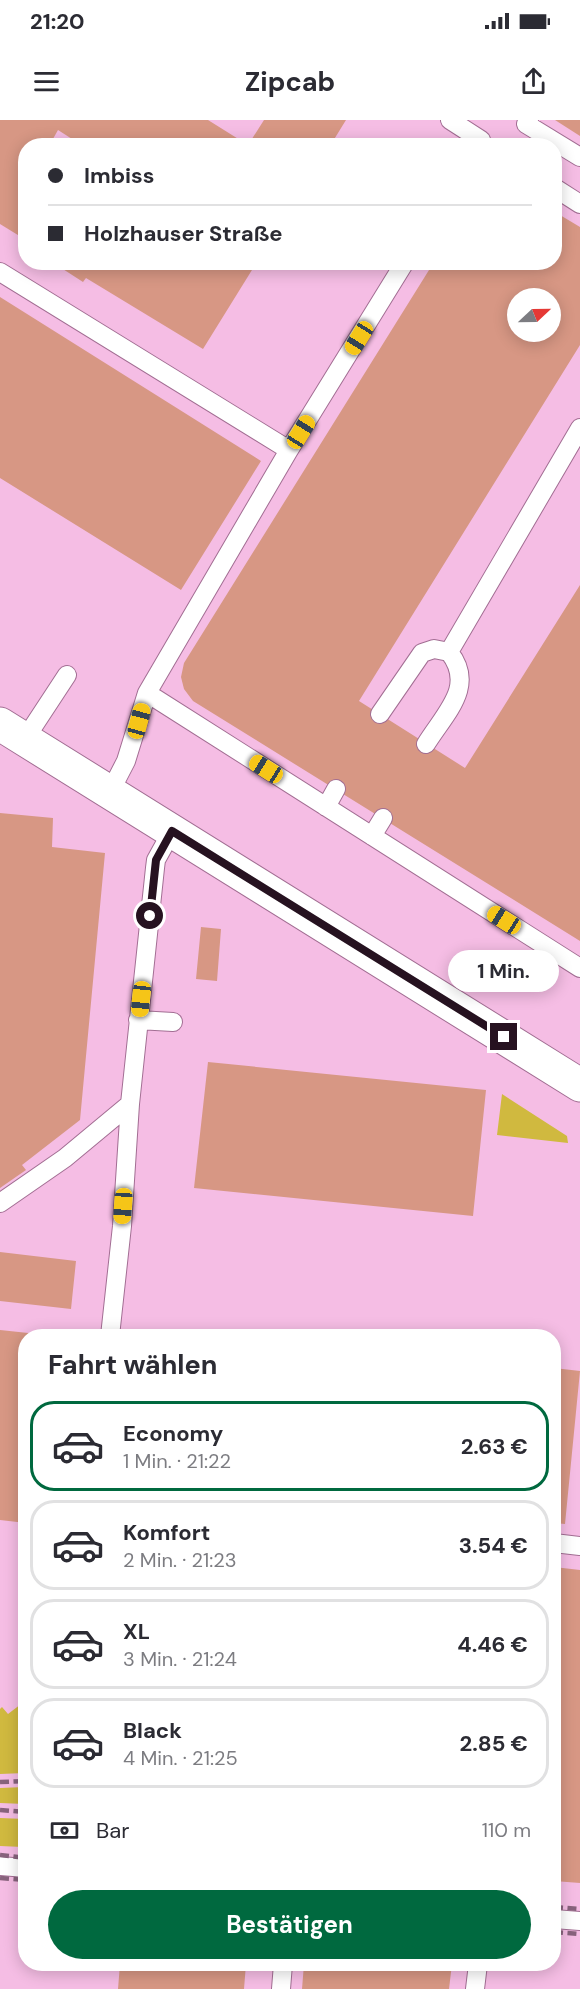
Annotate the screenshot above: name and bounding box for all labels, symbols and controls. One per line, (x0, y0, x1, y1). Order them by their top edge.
text: 21:20 (30, 7, 84, 36)
text: Zipcab (245, 64, 335, 99)
icon: menu (30, 65, 63, 98)
icon: share (517, 65, 550, 98)
text: Imbiss (84, 161, 155, 190)
text: Holzhauser Straße (84, 219, 282, 248)
north arrow (507, 288, 561, 342)
map controls (507, 288, 561, 342)
car (342, 318, 376, 358)
car (284, 412, 318, 452)
car (126, 701, 152, 741)
car (246, 752, 286, 786)
route start (136, 902, 163, 929)
car (484, 903, 524, 937)
callout: 1 Min. (448, 950, 560, 992)
text: 1 Min. (477, 958, 530, 984)
car (130, 980, 152, 1018)
route end (490, 1023, 517, 1050)
car (113, 1187, 133, 1225)
text: Fahrt wählen (48, 1347, 218, 1382)
icon: car (51, 1419, 105, 1473)
text: Economy (123, 1419, 223, 1448)
text: 2.63 € (461, 1432, 528, 1461)
text: 1 Min. · 21:22 (123, 1448, 231, 1474)
icon: car (51, 1518, 105, 1572)
text: Komfort (123, 1518, 210, 1547)
text: 3.54 € (459, 1531, 528, 1560)
text: 2 Min. · 21:23 (123, 1547, 237, 1573)
icon: car (51, 1617, 105, 1671)
text: XL (123, 1617, 150, 1646)
text: 4.46 € (457, 1630, 528, 1659)
text: 3 Min. · 21:24 (123, 1646, 237, 1672)
icon: car (51, 1716, 105, 1770)
text: Black (123, 1716, 182, 1745)
text: 2.85 € (460, 1729, 528, 1758)
text: 4 Min. · 21:25 (123, 1745, 238, 1771)
icon: cash (48, 1814, 81, 1847)
text: Bar (96, 1816, 129, 1845)
text: 110 m (482, 1817, 531, 1843)
button: Bestätigen (48, 1890, 531, 1959)

